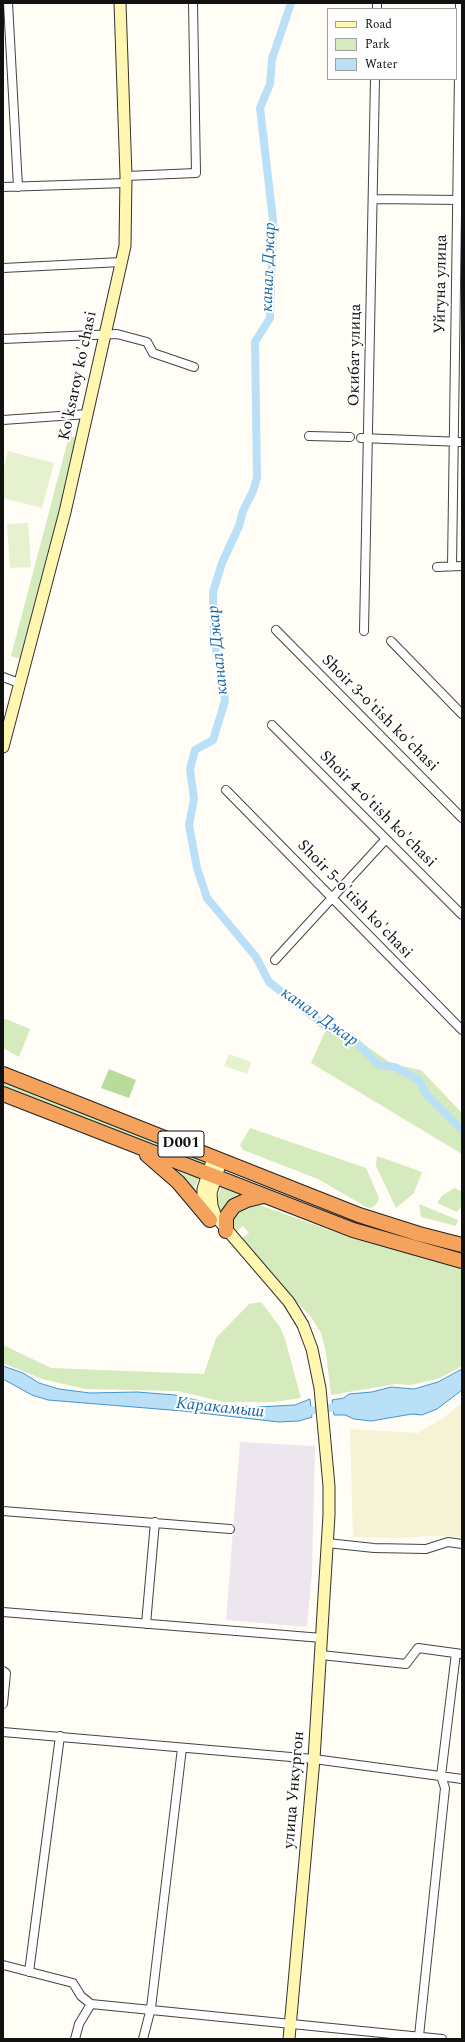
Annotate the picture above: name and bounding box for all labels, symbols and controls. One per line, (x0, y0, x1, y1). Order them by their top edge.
legend (327, 8, 457, 80)
text: Road (365, 15, 392, 34)
text: Park (365, 35, 390, 54)
text: Water (365, 55, 397, 74)
water label: канал Джар (258, 222, 282, 312)
street label: Уйгуна улица (432, 234, 452, 334)
street label: Окибат улица (346, 303, 366, 407)
street label: Ko'ksaroy ko'chasi (56, 310, 102, 442)
water label: канал Джар (204, 604, 234, 696)
street label: Shoir 3-o'tish ko'chasi (317, 652, 441, 776)
street label: Shoir 4-o'tish ko'chasi (315, 748, 439, 872)
street label: Shoir 5-o'tish ko'chasi (292, 837, 416, 963)
water label: канал Джар (276, 984, 362, 1052)
road number: D001 (158, 1131, 204, 1157)
water label: Каракамыш (175, 1394, 265, 1424)
street label: улица Ункургон (280, 1730, 310, 1850)

